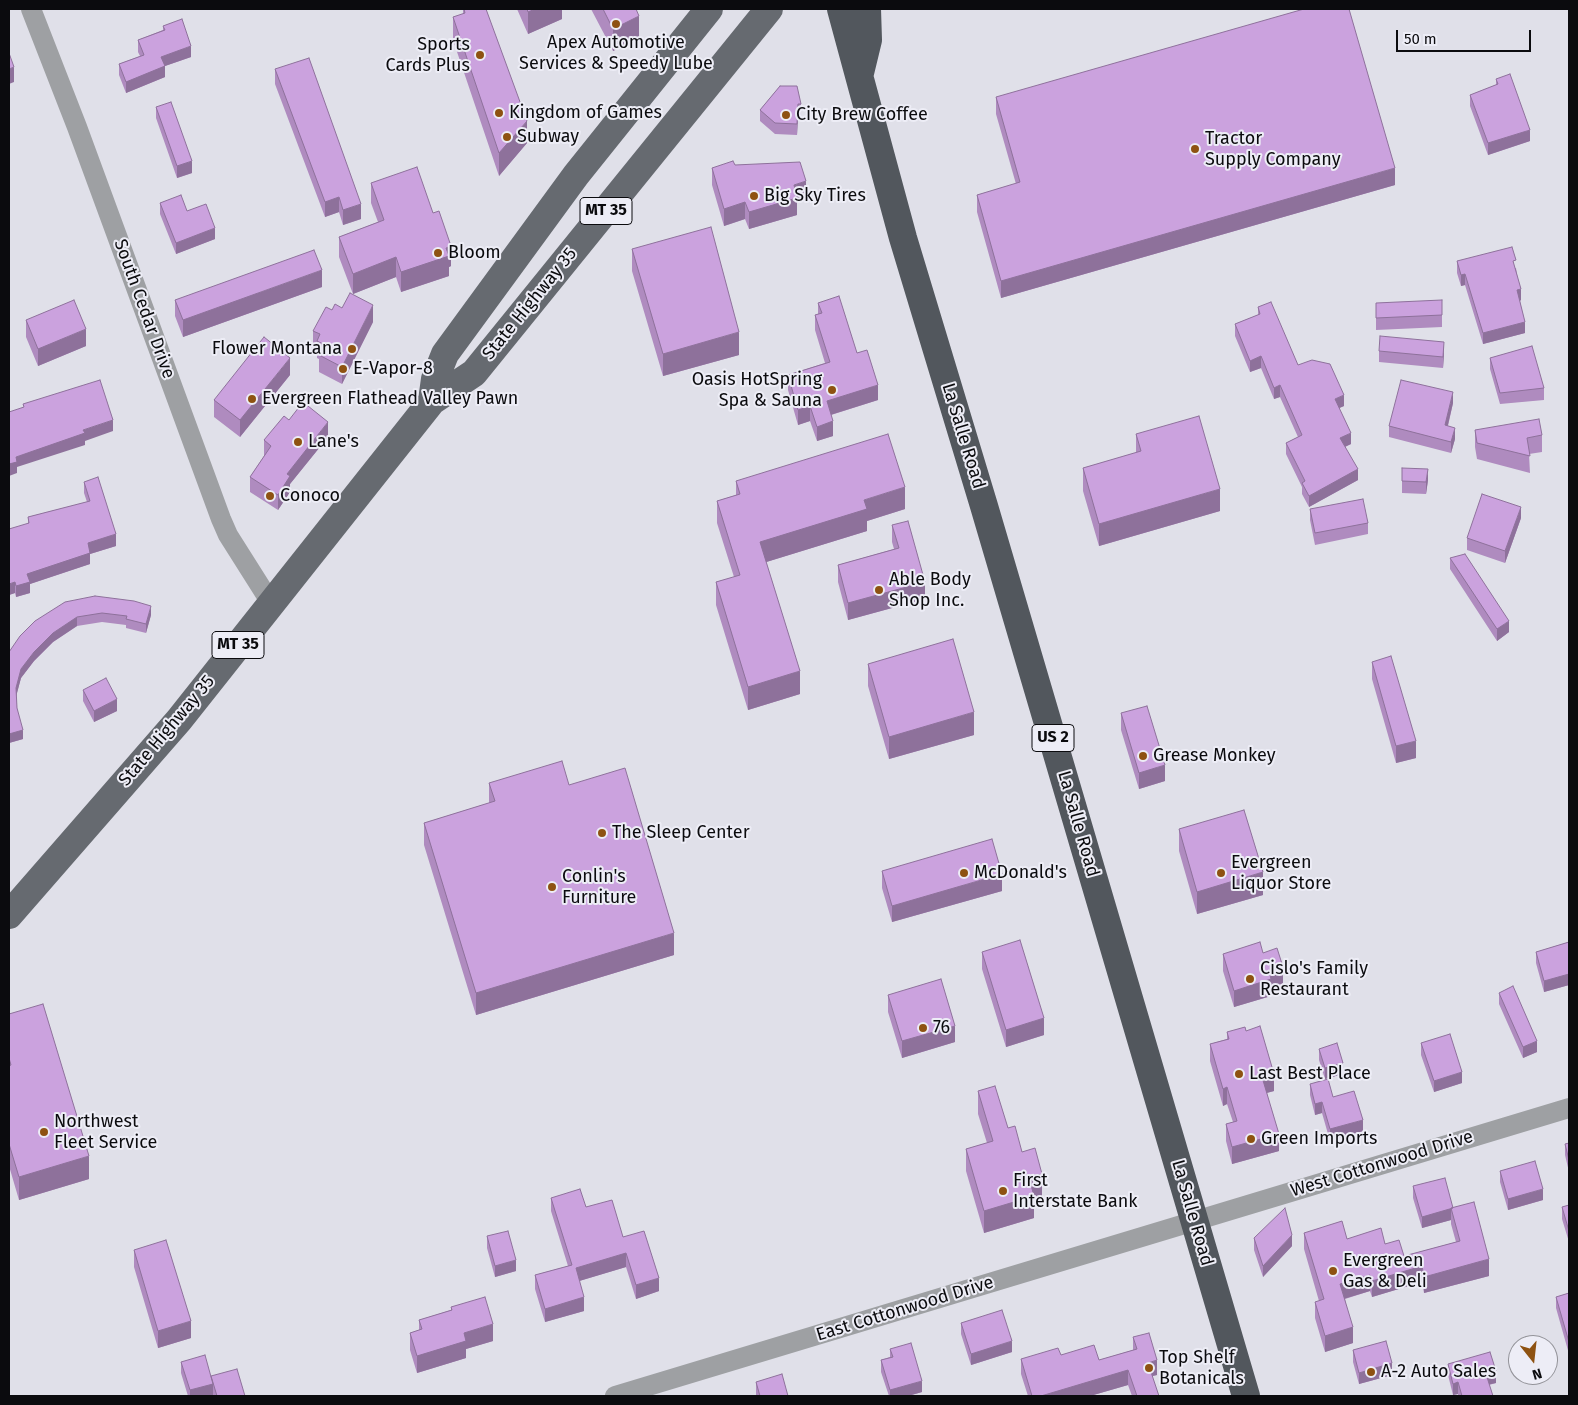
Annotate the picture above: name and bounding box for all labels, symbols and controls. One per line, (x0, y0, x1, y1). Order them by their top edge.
marker: Apex Automotive Services & Speedy Lube (610, 18, 622, 30)
scale bar (1398, 20, 1533, 52)
text: 50 m (1404, 30, 1437, 48)
place label: Apex Automotive Services & Speedy Lube (519, 32, 713, 74)
place label: Sports Cards Plus (386, 34, 470, 76)
marker: Sports Cards Plus (474, 49, 486, 61)
place label: Kingdom of Games (509, 102, 662, 124)
place label: City Brew Coffee (796, 104, 928, 126)
marker: Kingdom of Games (493, 107, 505, 119)
marker: City Brew Coffee (780, 109, 792, 121)
place label: Subway (517, 126, 579, 148)
place label: Tractor Supply Company (1205, 128, 1341, 170)
marker: Subway (501, 131, 513, 143)
marker: Tractor Supply Company (1189, 143, 1201, 155)
place label: Big Sky Tires (764, 185, 866, 207)
marker: Big Sky Tires (748, 190, 760, 202)
road number: MT 35 (580, 198, 632, 225)
street label: South Cedar Drive (109, 236, 179, 382)
place label: Bloom (448, 242, 501, 264)
street label: State Highway 35 (478, 244, 582, 364)
marker: Bloom (432, 247, 444, 259)
place label: Flower Montana (212, 338, 342, 360)
marker: Flower Montana (346, 343, 358, 355)
place label: E-Vapor-8 (353, 358, 433, 380)
marker: E-Vapor-8 (337, 363, 349, 375)
place label: Oasis HotSpring Spa & Sauna (692, 369, 822, 412)
street label: La Salle Road (937, 381, 989, 491)
marker: Oasis HotSpring Spa & Sauna (826, 384, 838, 396)
place label: Evergreen Flathead Valley Pawn (262, 388, 518, 410)
marker: Evergreen Flathead Valley Pawn (246, 393, 258, 405)
place label: Lane's (308, 431, 359, 453)
marker: Lane's (292, 436, 304, 448)
place label: Conoco (280, 485, 340, 507)
marker: Conoco (264, 490, 276, 502)
place label: Able Body Shop Inc. (889, 569, 971, 612)
marker: Able Body Shop Inc. (873, 584, 885, 596)
road number: MT 35 (212, 632, 264, 658)
street label: State Highway 35 (114, 671, 220, 791)
road number: US 2 (1032, 724, 1074, 751)
place label: Grease Monkey (1153, 745, 1276, 767)
marker: Grease Monkey (1137, 750, 1149, 762)
street label: La Salle Road (1053, 768, 1103, 880)
place label: The Sleep Center (612, 822, 750, 844)
marker: The Sleep Center (596, 827, 608, 839)
place label: Evergreen Liquor Store (1231, 852, 1331, 894)
place label: McDonald's (974, 862, 1067, 884)
place label: Conlin's Furniture (562, 866, 636, 909)
marker: McDonald's (958, 867, 970, 879)
marker: Evergreen Liquor Store (1215, 867, 1227, 879)
marker: Conlin's Furniture (546, 881, 558, 893)
place label: Cislo's Family Restaurant (1260, 958, 1368, 1001)
marker: Cislo's Family Restaurant (1244, 973, 1256, 985)
place label: 76 (933, 1017, 950, 1039)
marker: 76 (917, 1022, 929, 1034)
place label: Last Best Place (1249, 1063, 1371, 1085)
marker: Last Best Place (1233, 1068, 1245, 1080)
place label: Northwest Fleet Service (54, 1111, 157, 1154)
marker: Northwest Fleet Service (38, 1126, 50, 1138)
street label: West Cottonwood Drive (1288, 1126, 1476, 1202)
place label: Green Imports (1261, 1128, 1377, 1150)
marker: Green Imports (1245, 1133, 1257, 1145)
street label: La Salle Road (1167, 1157, 1217, 1269)
place label: First Interstate Bank (1013, 1170, 1137, 1212)
marker: First Interstate Bank (997, 1185, 1009, 1197)
place label: Evergreen Gas & Deli (1343, 1250, 1427, 1292)
marker: Evergreen Gas & Deli (1327, 1265, 1339, 1277)
street label: East Cottonwood Drive (814, 1272, 996, 1346)
north arrow (1508, 1335, 1558, 1385)
place label: Top Shelf Botanicals (1159, 1347, 1244, 1390)
place label: A-2 Auto Sales (1381, 1361, 1496, 1383)
marker: Top Shelf Botanicals (1143, 1362, 1155, 1374)
text: N (1530, 1364, 1544, 1383)
marker: A-2 Auto Sales (1365, 1366, 1377, 1378)

